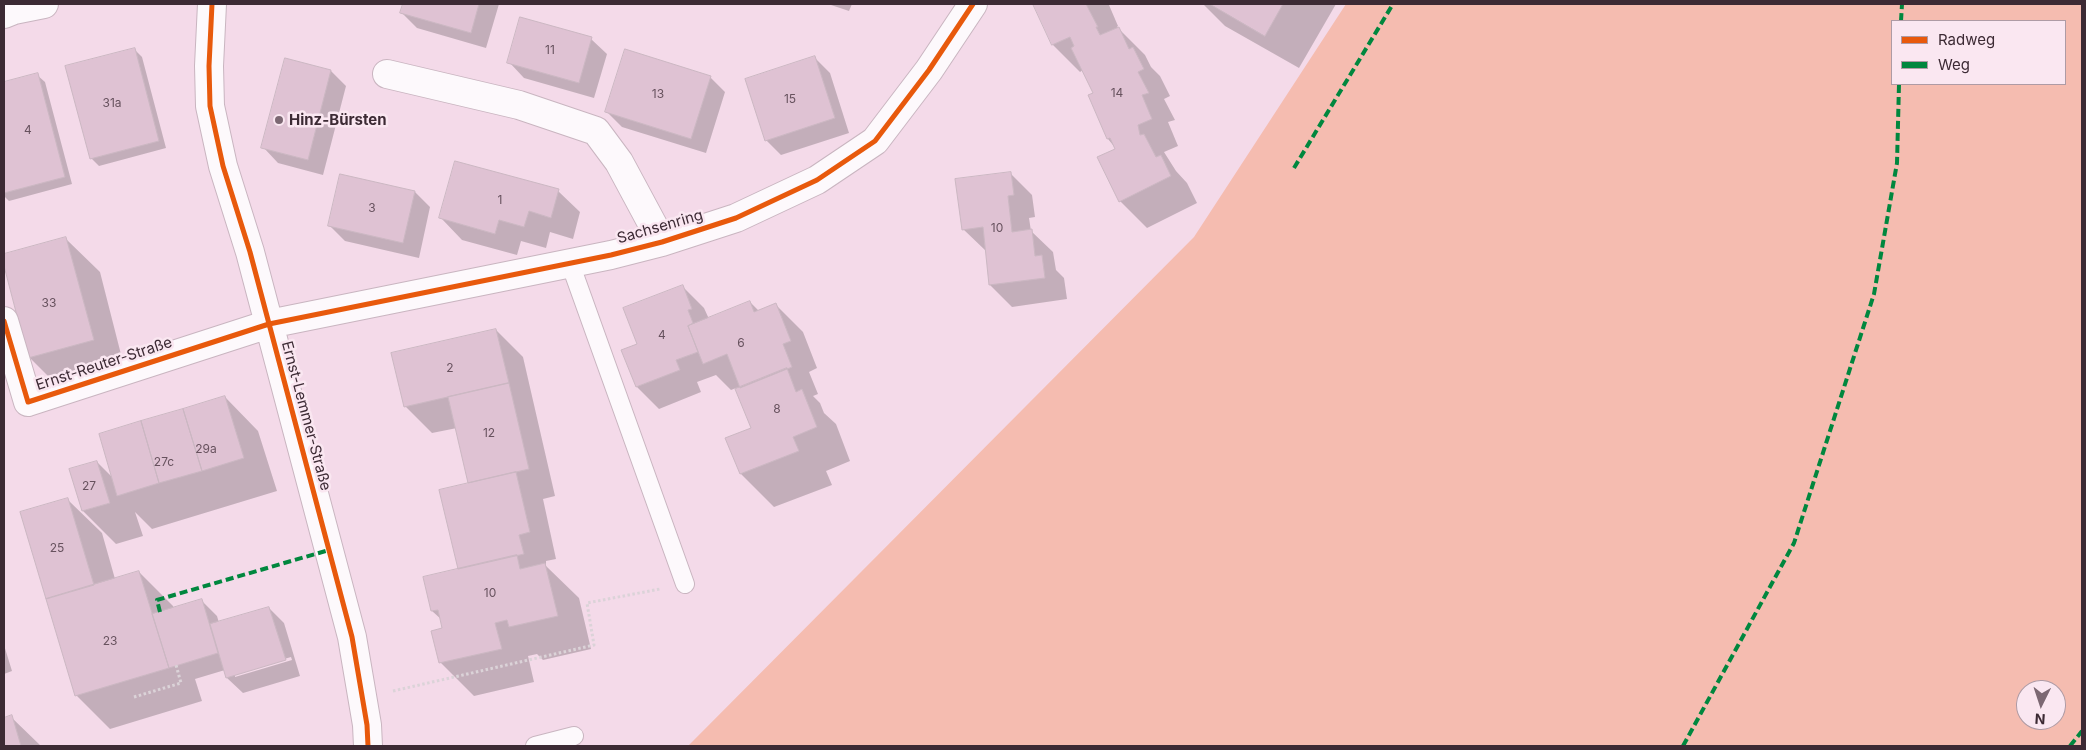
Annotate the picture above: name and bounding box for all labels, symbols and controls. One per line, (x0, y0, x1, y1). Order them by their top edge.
legend (1891, 20, 2066, 85)
text: Radweg (1938, 30, 1995, 49)
house number: 11 (545, 43, 555, 57)
text: Weg (1938, 55, 1970, 74)
house number: 14 (1111, 86, 1123, 100)
house number: 13 (652, 87, 664, 101)
house number: 15 (784, 92, 796, 106)
house number: 31a (102, 96, 122, 110)
place label: Hinz-Bürsten (289, 111, 387, 129)
marker: Hinz-Bürsten (273, 114, 285, 126)
house number: 4 (24, 123, 32, 137)
house number: 1 (498, 193, 502, 207)
house number: 3 (368, 201, 376, 215)
street label: Sachsenring (615, 206, 705, 248)
house number: 10 (991, 221, 1003, 235)
house number: 33 (42, 296, 56, 310)
house number: 4 (658, 328, 666, 342)
street label: Ernst-Reuter-Straße (34, 333, 174, 395)
house number: 6 (737, 336, 745, 350)
street label: Ernst-Lemmer-Straße (277, 339, 335, 493)
house number: 2 (446, 361, 454, 375)
house number: 8 (773, 402, 781, 416)
house number: 12 (483, 426, 495, 440)
house number: 29a (195, 442, 217, 456)
house number: 27c (154, 455, 174, 469)
house number: 27 (82, 479, 96, 493)
house number: 25 (50, 541, 64, 555)
house number: 10 (484, 586, 496, 600)
house number: 23 (103, 634, 117, 648)
north arrow (2016, 680, 2066, 730)
text: N (2034, 711, 2046, 728)

